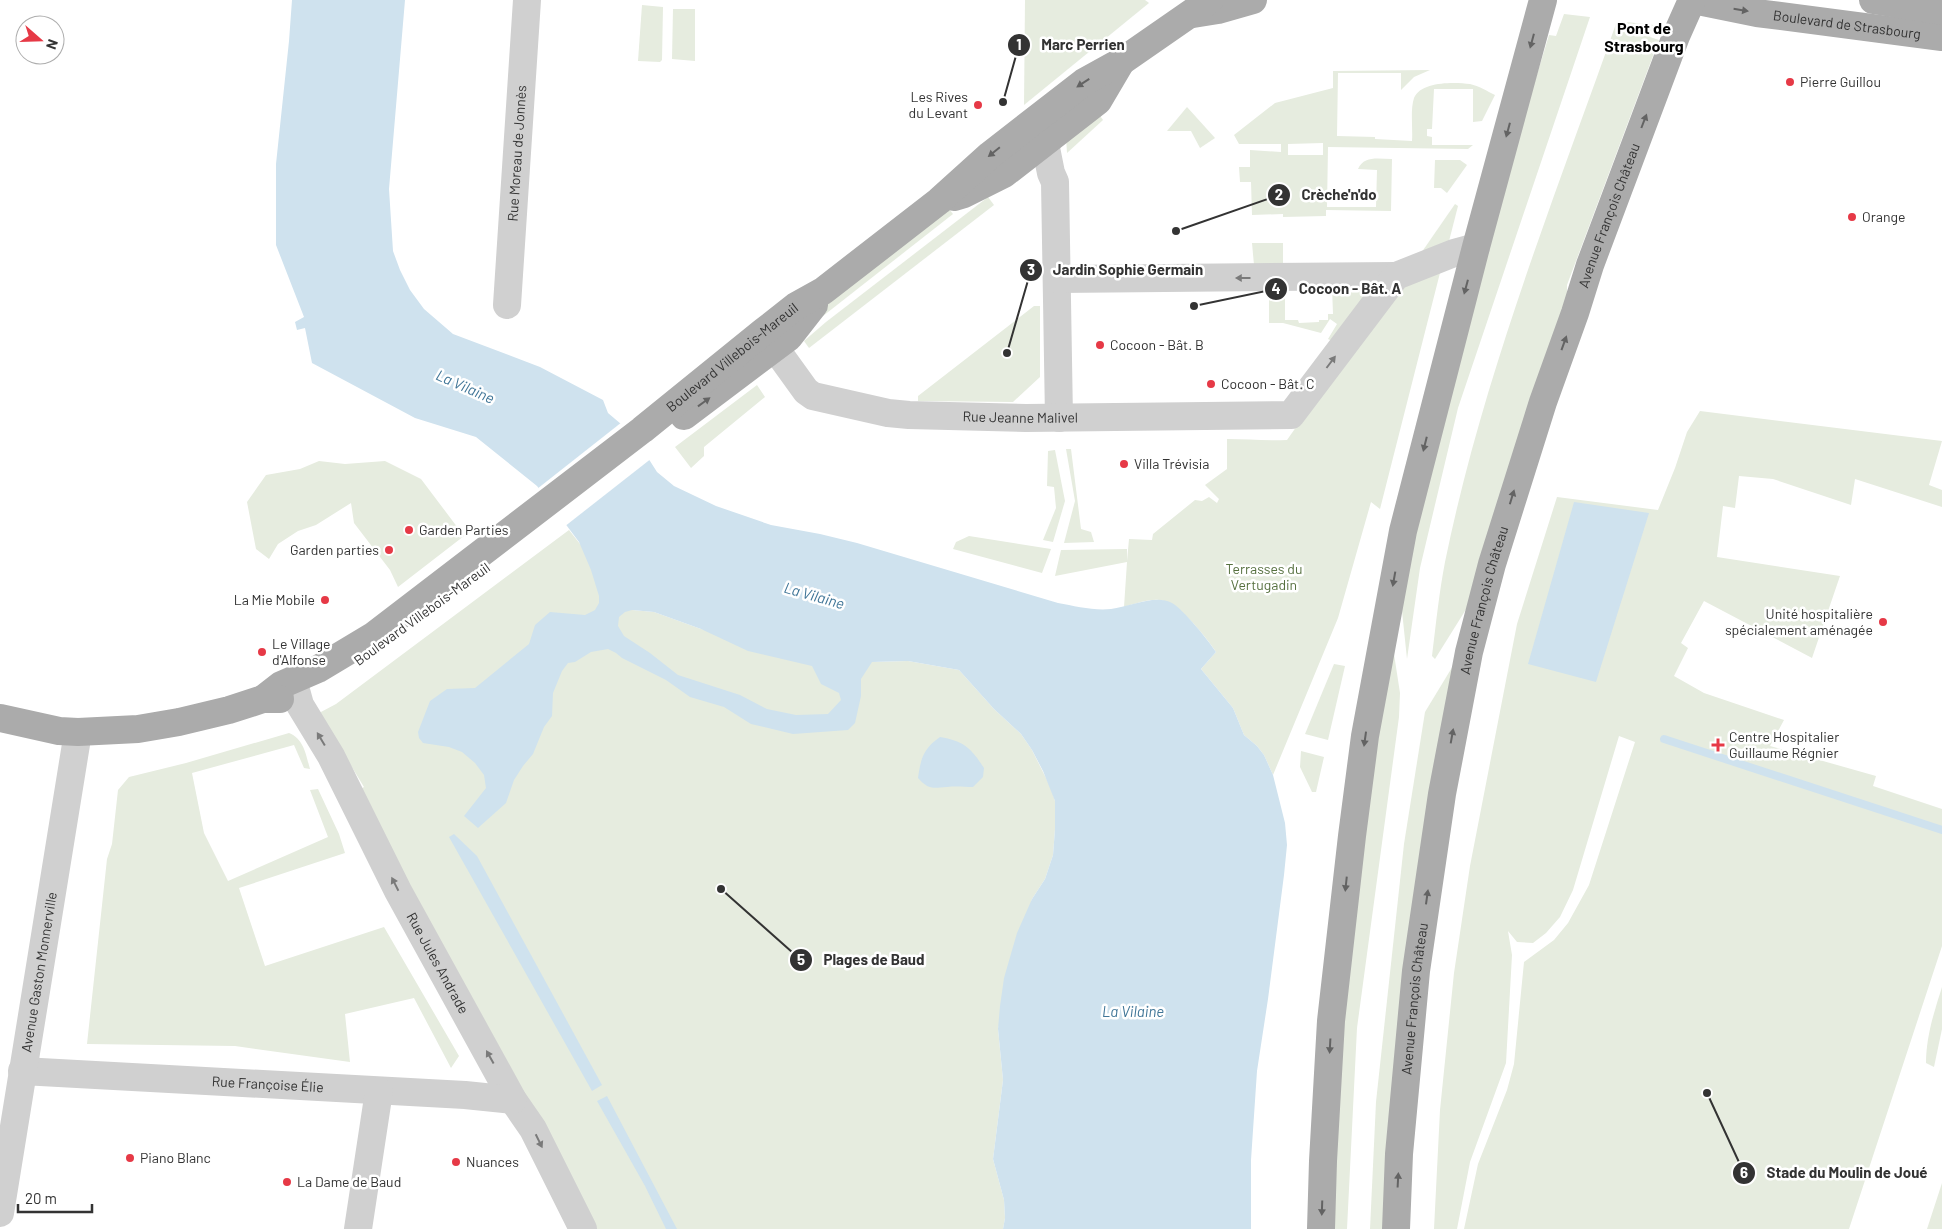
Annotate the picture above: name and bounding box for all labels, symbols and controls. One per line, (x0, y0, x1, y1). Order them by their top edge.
street label: Boulevard de Strasbourg (1772, 6, 1922, 42)
one-way arrow (1733, 7, 1749, 15)
north arrow (15, 15, 65, 65)
district label: Pont de Strasbourg (1604, 18, 1684, 55)
callout: Marc Perrien (1007, 30, 1135, 60)
one-way arrow (1528, 34, 1536, 49)
text: 1 (1016, 35, 1022, 53)
text: Marc Perrien (1041, 35, 1125, 53)
text: N (43, 37, 62, 52)
place label: Pierre Guillou (1800, 73, 1881, 90)
marker: Pierre Guillou (1784, 76, 1796, 88)
one-way arrow (1076, 79, 1090, 88)
street label: Rue Moreau de Jonnès (503, 84, 529, 222)
place label: Les Rives du Levant (909, 88, 968, 121)
marker: Les Rives du Levant (972, 99, 984, 111)
one-way arrow (1640, 113, 1648, 128)
one-way arrow (1504, 122, 1512, 137)
street label: Avenue François Château (1574, 141, 1643, 290)
one-way arrow (988, 147, 1001, 158)
callout: Crèche'n'do (1267, 180, 1387, 210)
text: 2 (1275, 185, 1283, 203)
text: Crèche'n'do (1301, 185, 1377, 203)
place label: Orange (1862, 208, 1905, 225)
marker: Orange (1846, 211, 1858, 223)
callout: Jardin Sophie Germain (1018, 255, 1214, 285)
text: 3 (1027, 260, 1035, 278)
text: Jardin Sophie Germain (1053, 260, 1203, 278)
one-way arrow (1234, 274, 1250, 282)
callout: Cocoon - Bât. A (1263, 274, 1411, 304)
text: 4 (1271, 279, 1281, 297)
text: Cocoon - Bât. A (1299, 279, 1401, 297)
one-way arrow (1462, 279, 1470, 294)
street label: Boulevard Villebois-Mareuil (663, 299, 801, 415)
one-way arrow (1560, 335, 1568, 350)
place label: Cocoon - Bât. B (1110, 336, 1204, 353)
marker: Cocoon - Bât. B (1094, 339, 1106, 351)
one-way arrow (1326, 355, 1336, 369)
water label: La Vilaine (433, 365, 498, 407)
place label: Cocoon - Bât. C (1221, 375, 1314, 392)
marker: Cocoon - Bât. C (1205, 378, 1217, 390)
one-way arrow (697, 397, 711, 407)
street label: Rue Jeanne Malivel (962, 407, 1078, 426)
one-way arrow (1420, 436, 1428, 451)
place label: Villa Trévisia (1134, 455, 1209, 472)
marker: Villa Trévisia (1118, 458, 1130, 470)
one-way arrow (1509, 489, 1517, 504)
place label: Garden Parties (419, 521, 509, 538)
marker: Garden Parties (403, 524, 415, 536)
street label: Avenue François Château (1456, 524, 1511, 676)
place label: Garden parties (290, 541, 379, 558)
marker: Garden parties (383, 544, 395, 556)
street label: Boulevard Villebois-Mareuil (350, 558, 493, 669)
park label: Terrasses du Vertugadin (1225, 560, 1303, 593)
one-way arrow (1389, 572, 1397, 588)
water label: La Vilaine (782, 578, 847, 612)
place label: La Mie Mobile (234, 591, 315, 608)
marker: La Mie Mobile (319, 594, 331, 606)
place label: Unité hospitalière spécialement aménagée (1725, 605, 1873, 638)
marker: Unité hospitalière spécialement aménagée (1877, 616, 1889, 628)
place label: Le Village d'Alfonse (272, 635, 331, 668)
marker: Le Village d'Alfonse (256, 646, 268, 658)
one-way arrow (1449, 728, 1457, 744)
place label: Centre Hospitalier Guillaume Régnier (1729, 728, 1839, 761)
one-way arrow (1361, 731, 1369, 747)
one-way arrow (316, 733, 325, 746)
marker: Centre Hospitalier Guillaume Régnier (1711, 738, 1725, 752)
one-way arrow (391, 877, 399, 891)
one-way arrow (1342, 877, 1350, 893)
one-way arrow (1423, 889, 1431, 905)
street label: Avenue Gaston Monnerville (17, 891, 60, 1054)
street label: Rue Jules Andrade (403, 909, 473, 1016)
street label: Avenue François Château (1397, 922, 1431, 1076)
callout: Plages de Baud (789, 945, 935, 975)
text: 5 (797, 950, 805, 968)
text: Plages de Baud (823, 950, 925, 968)
water label: La Vilaine (1102, 1002, 1164, 1020)
one-way arrow (1325, 1038, 1333, 1054)
one-way arrow (485, 1050, 494, 1064)
street label: Rue Françoise Élie (211, 1072, 324, 1095)
one-way arrow (535, 1134, 543, 1148)
place label: Piano Blanc (140, 1149, 211, 1166)
marker: Piano Blanc (124, 1152, 136, 1164)
place label: Nuances (466, 1153, 519, 1170)
marker: Nuances (450, 1156, 462, 1168)
callout: Stade du Moulin de Joué (1731, 1158, 1937, 1188)
text: 6 (1740, 1163, 1748, 1181)
text: Stade du Moulin de Joué (1767, 1163, 1927, 1181)
one-way arrow (1394, 1172, 1402, 1188)
place label: La Dame de Baud (297, 1173, 401, 1190)
marker: La Dame de Baud (281, 1176, 293, 1188)
scale bar (18, 1182, 91, 1214)
text: 20 m (25, 1189, 57, 1207)
one-way arrow (1318, 1201, 1326, 1217)

